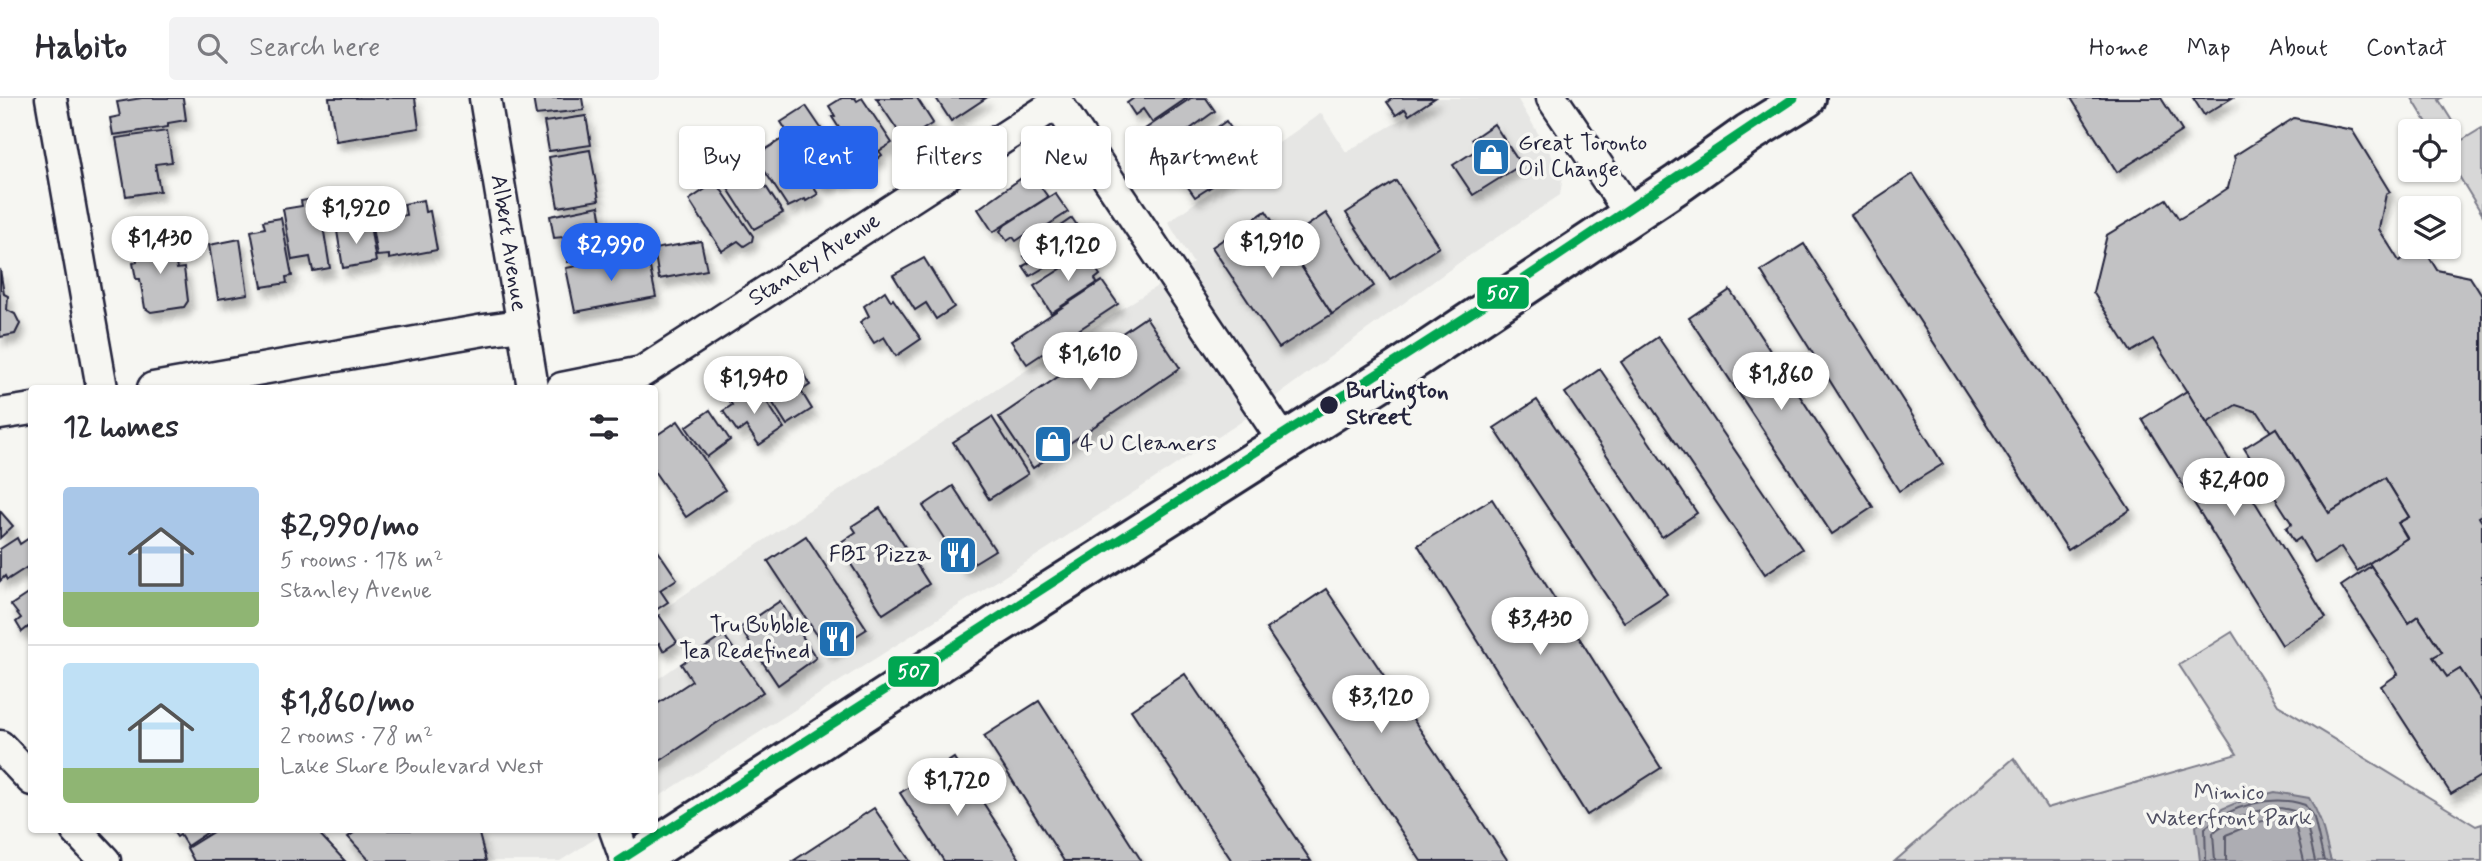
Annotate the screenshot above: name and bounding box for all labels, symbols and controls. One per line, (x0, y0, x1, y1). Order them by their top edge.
search box (169, 17, 659, 80)
text: Habito (35, 26, 127, 70)
icon: search (193, 29, 231, 67)
text: Search here (249, 31, 380, 65)
text: Home (2089, 33, 2149, 64)
text: Map (2187, 33, 2231, 64)
text: About (2269, 33, 2328, 64)
text: Contact (2366, 33, 2447, 64)
map controls (2398, 119, 2461, 259)
button: locate (2398, 119, 2461, 182)
chip: Buy (679, 126, 765, 189)
chip: Rent (779, 126, 878, 189)
chip: Filters (892, 126, 1007, 189)
chip: New (1021, 126, 1111, 189)
chip: Apartment (1125, 126, 1282, 189)
place label: Great Toronto Oil Change (1518, 129, 1647, 187)
shop icon: Great Toronto Oil Change (1470, 136, 1512, 178)
street label: Albert Avenue (482, 172, 534, 314)
pin: $1,920 (299, 186, 413, 246)
text: $1,920 (321, 194, 391, 224)
button: layers (2398, 196, 2461, 259)
street label: Stanley Avenue (743, 206, 887, 314)
pin: $1,430 (103, 216, 217, 276)
pin: $1,910 (1215, 220, 1329, 280)
pin: $2,990 (554, 223, 668, 283)
pin: $1,120 (1011, 223, 1125, 283)
text: $1,430 (128, 224, 193, 254)
text: $1,910 (1240, 228, 1304, 258)
text: $2,990 (577, 231, 645, 261)
text: $1,120 (1035, 231, 1101, 261)
line badge: 507 (1476, 276, 1530, 310)
text: 507 (1487, 282, 1520, 307)
pin: $1,610 (1033, 332, 1147, 392)
text: $1,610 (1058, 340, 1122, 370)
pin: $1,860 (1724, 352, 1838, 412)
pin: $1,940 (697, 356, 811, 416)
text: $1,860 (1748, 360, 1814, 390)
text: $1,940 (720, 364, 788, 394)
place label: Burlington Street (1346, 377, 1449, 433)
marker: Burlington Street (1318, 394, 1340, 416)
text: 12 homes (63, 408, 179, 447)
icon: filters (585, 408, 623, 446)
shop icon: 4 U Cleaners (1032, 423, 1074, 465)
place label: 4 U Cleaners (1080, 429, 1217, 459)
pin: $2,400 (2177, 458, 2291, 518)
text: $2,400 (2199, 466, 2269, 496)
text: $2,990/mo (280, 507, 419, 546)
icon: home (119, 515, 203, 599)
restaurant icon: FBI Pizza (937, 534, 979, 576)
place label: FBI Pizza (829, 540, 931, 570)
text: 5 rooms · 178 m² (280, 546, 443, 576)
text: Stanley Avenue (280, 576, 432, 606)
pin: $3,430 (1483, 598, 1597, 657)
text: $3,430 (1507, 605, 1573, 635)
place label: Tru Bubble Tea Redefined (679, 611, 810, 667)
restaurant icon: Tru Bubble Tea Redefined (816, 618, 858, 660)
line badge: 507 (887, 655, 940, 688)
text: 507 (898, 660, 931, 685)
pin: $3,120 (1324, 676, 1438, 735)
text: $1,860/mo (280, 683, 415, 722)
text: $3,120 (1348, 683, 1414, 713)
icon: home (119, 691, 203, 775)
text: 2 rooms · 78 m² (280, 722, 433, 752)
text: Lake Shore Boulevard West (280, 752, 543, 782)
pin: $1,720 (900, 758, 1014, 818)
text: $1,720 (924, 766, 990, 796)
park label: Mimico Waterfront Park (2146, 778, 2312, 834)

